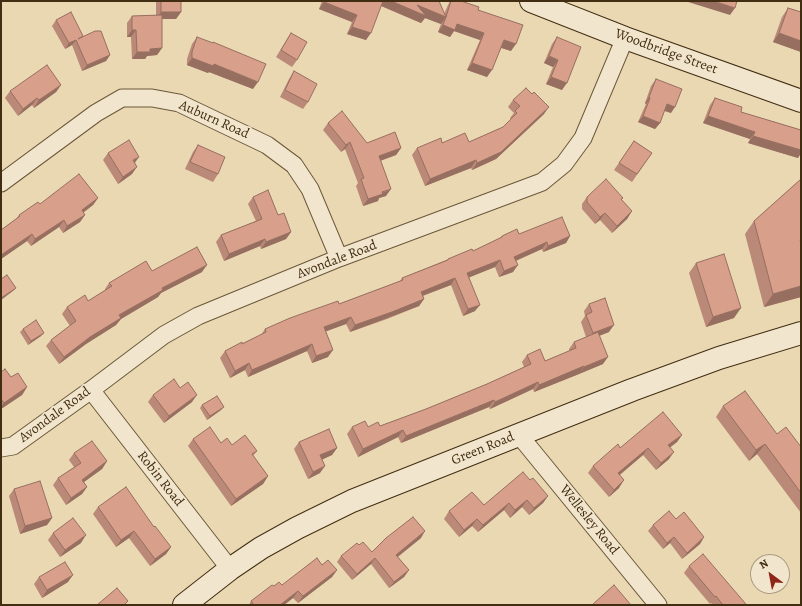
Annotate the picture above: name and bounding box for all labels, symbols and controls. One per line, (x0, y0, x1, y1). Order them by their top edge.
street label: Woodbridge Street (612, 26, 720, 78)
street label: Auburn Road (176, 97, 252, 143)
street label: Avondale Road (295, 237, 379, 283)
street label: Avondale Road (16, 383, 94, 447)
street label: Green Road (449, 429, 517, 469)
street label: Robin Road (133, 448, 187, 510)
street label: Wellesley Road (556, 482, 622, 558)
north arrow (750, 554, 790, 594)
text: N (757, 556, 771, 573)

